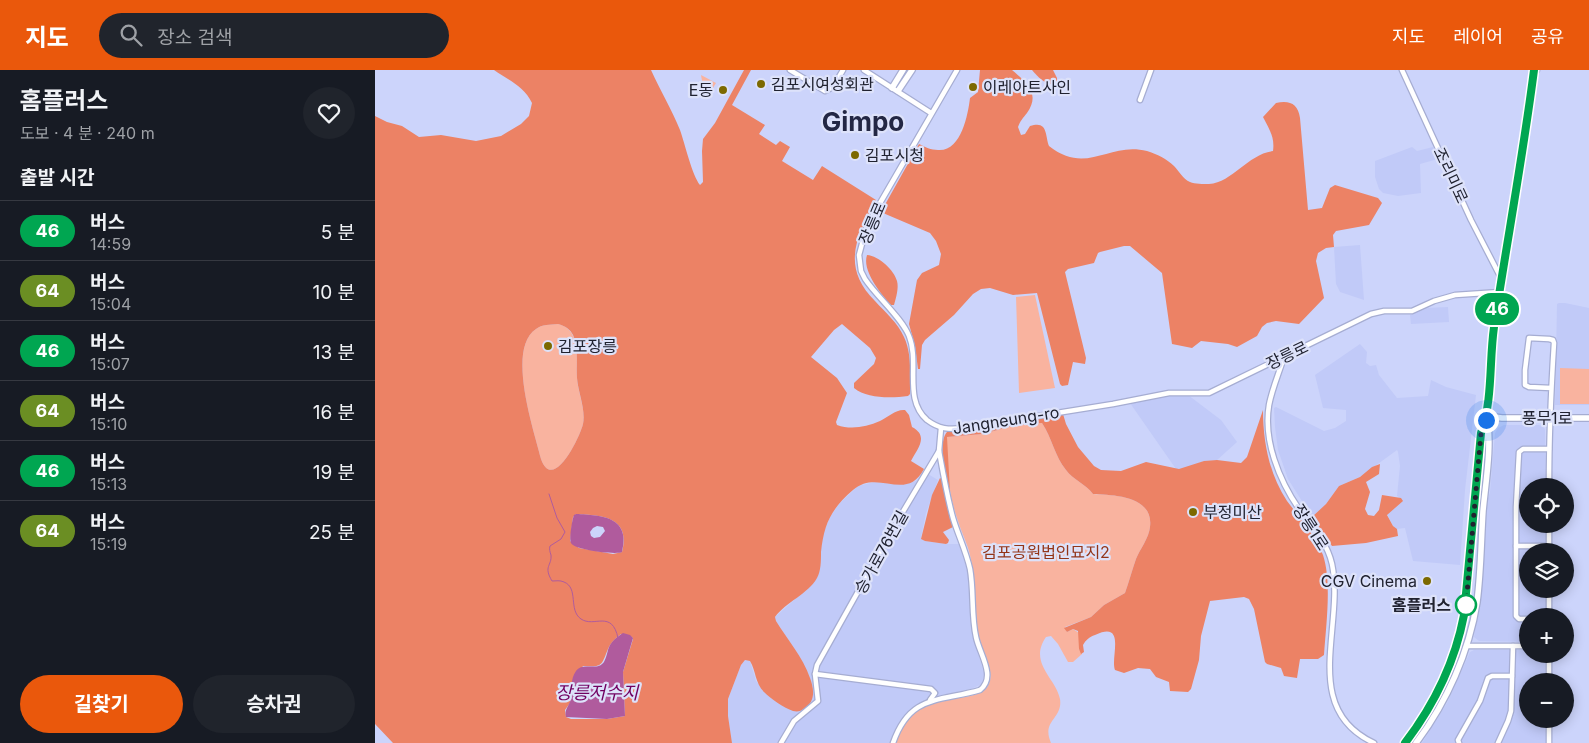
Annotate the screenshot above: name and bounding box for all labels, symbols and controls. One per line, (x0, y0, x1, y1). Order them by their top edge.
search box (99, 13, 449, 58)
icon: search (117, 21, 145, 49)
text: 지도 (25, 23, 69, 52)
text: 장소 검색 (157, 26, 232, 49)
text: 지도 (1392, 26, 1425, 47)
text: 레이어 (1453, 26, 1503, 47)
text: 공유 (1531, 26, 1564, 47)
place label: 김포시여성회관 (771, 74, 874, 94)
place label: 이레아트사인 (983, 77, 1071, 97)
marker: 김포시여성회관 (755, 78, 767, 90)
place label: E동 (689, 80, 713, 100)
marker: 이레아트사인 (967, 81, 979, 93)
marker: E동 (717, 84, 729, 96)
text: 홈플러스 (20, 86, 108, 115)
button: heart (303, 87, 355, 139)
district label: Gimpo (822, 106, 904, 137)
text: 도보 · 4 분 · 240 m (20, 123, 155, 143)
street label: 조리미로 (1429, 144, 1473, 206)
place label: 김포시청 (865, 145, 924, 165)
marker: 김포시청 (849, 149, 861, 161)
text: 출발 시간 (20, 166, 94, 189)
street label: 장릉로 (854, 199, 890, 247)
text: 버스 (90, 211, 125, 234)
text: 46 (36, 220, 59, 241)
text: 5 분 (321, 221, 355, 244)
text: 14:59 (90, 234, 131, 254)
text: 버스 (90, 271, 125, 294)
text: 64 (36, 280, 59, 301)
text: 10 분 (312, 281, 355, 304)
line badge: 46 (1475, 293, 1519, 325)
text: 15:04 (90, 294, 131, 314)
text: 46 (1485, 298, 1509, 319)
text: 버스 (90, 331, 125, 354)
place label: 김포장릉 (558, 336, 617, 356)
street label: 장릉로 (1263, 336, 1311, 374)
text: 46 (36, 340, 59, 361)
marker: 김포장릉 (542, 340, 554, 352)
text: 13 분 (313, 341, 355, 364)
text: 15:07 (90, 354, 130, 374)
text: 버스 (90, 391, 125, 414)
text: 64 (36, 400, 59, 421)
text: 16 분 (313, 401, 355, 424)
street label: Jangneung-ro (951, 402, 1061, 438)
your location (1474, 408, 1499, 433)
street label: 풍무1로 (1522, 408, 1573, 428)
text: 15:10 (90, 414, 127, 434)
text: 버스 (90, 451, 125, 474)
text: 46 (36, 460, 59, 481)
text: 19 분 (313, 461, 355, 484)
text: 15:13 (90, 474, 127, 494)
map controls (1519, 478, 1574, 728)
button: locate (1519, 478, 1574, 533)
street label: 장릉1로 (1289, 500, 1333, 554)
place label: 부정미산 (1203, 502, 1262, 522)
marker: 부정미산 (1187, 506, 1199, 518)
street label: 승가로76번길 (850, 507, 912, 597)
text: 버스 (90, 511, 125, 534)
text: 64 (36, 520, 59, 541)
text: 25 분 (309, 521, 355, 544)
text: 15:19 (90, 534, 127, 554)
park label: 김포공원법인묘지2 (982, 542, 1110, 562)
button: layers (1519, 543, 1574, 598)
place label: CGV Cinema (1321, 571, 1417, 591)
marker: CGV Cinema (1421, 575, 1433, 587)
marker: 홈플러스 (1455, 594, 1477, 616)
place label: 홈플러스 (1392, 595, 1451, 615)
button: + (1519, 608, 1574, 663)
button: − (1519, 673, 1574, 728)
button: 길찾기 (20, 675, 183, 733)
button: 승차권 (193, 675, 355, 733)
water label: 장릉저수지 (556, 682, 640, 703)

